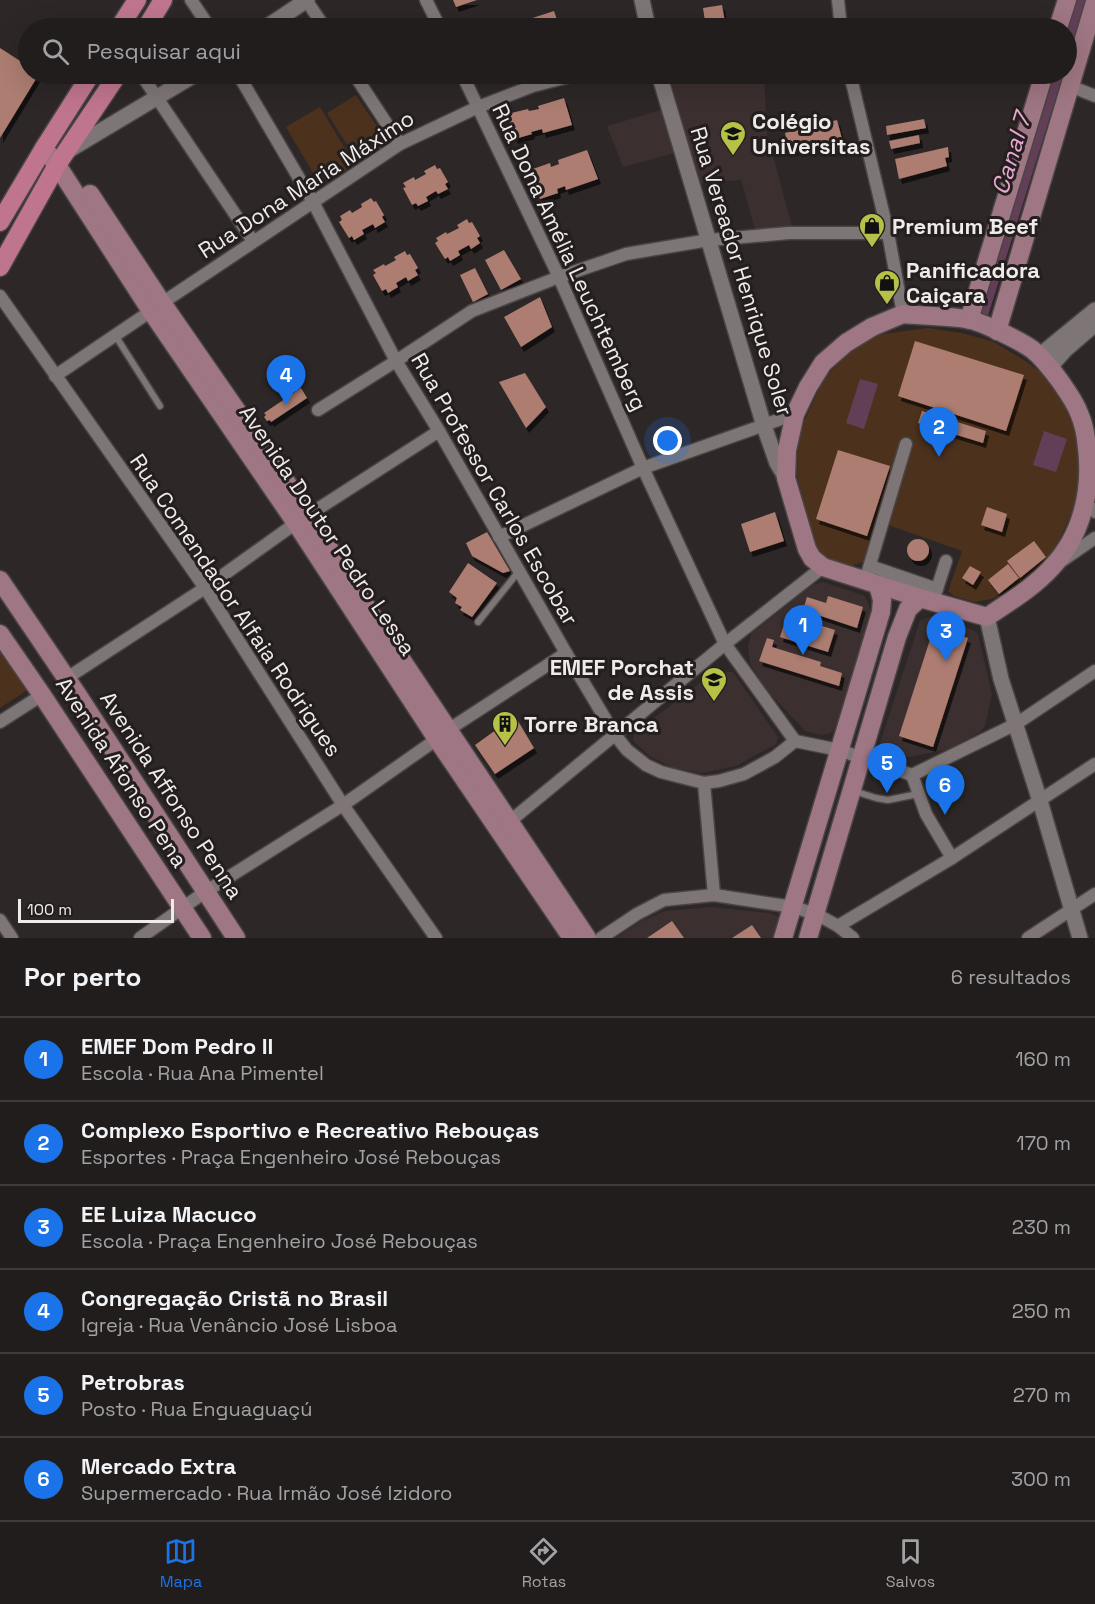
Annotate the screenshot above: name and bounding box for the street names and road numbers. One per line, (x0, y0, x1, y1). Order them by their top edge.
street label: Rua Dona Amélia Leuchtemberg (486, 99, 654, 415)
street label: Rua Dona Maria Máximo (193, 104, 419, 264)
street label: Rua Vereador Henrique Soler (685, 123, 799, 419)
street label: Rua Professor Carlos Escobar (405, 348, 585, 630)
street label: Avenida Doutor Pedro Lessa (234, 399, 423, 661)
street label: Rua Comendador Alfaia Rodrigues (124, 448, 348, 762)
street label: Avenida Afonso Pena (50, 671, 194, 873)
street label: Avenida Affonso Penna (94, 686, 250, 904)

